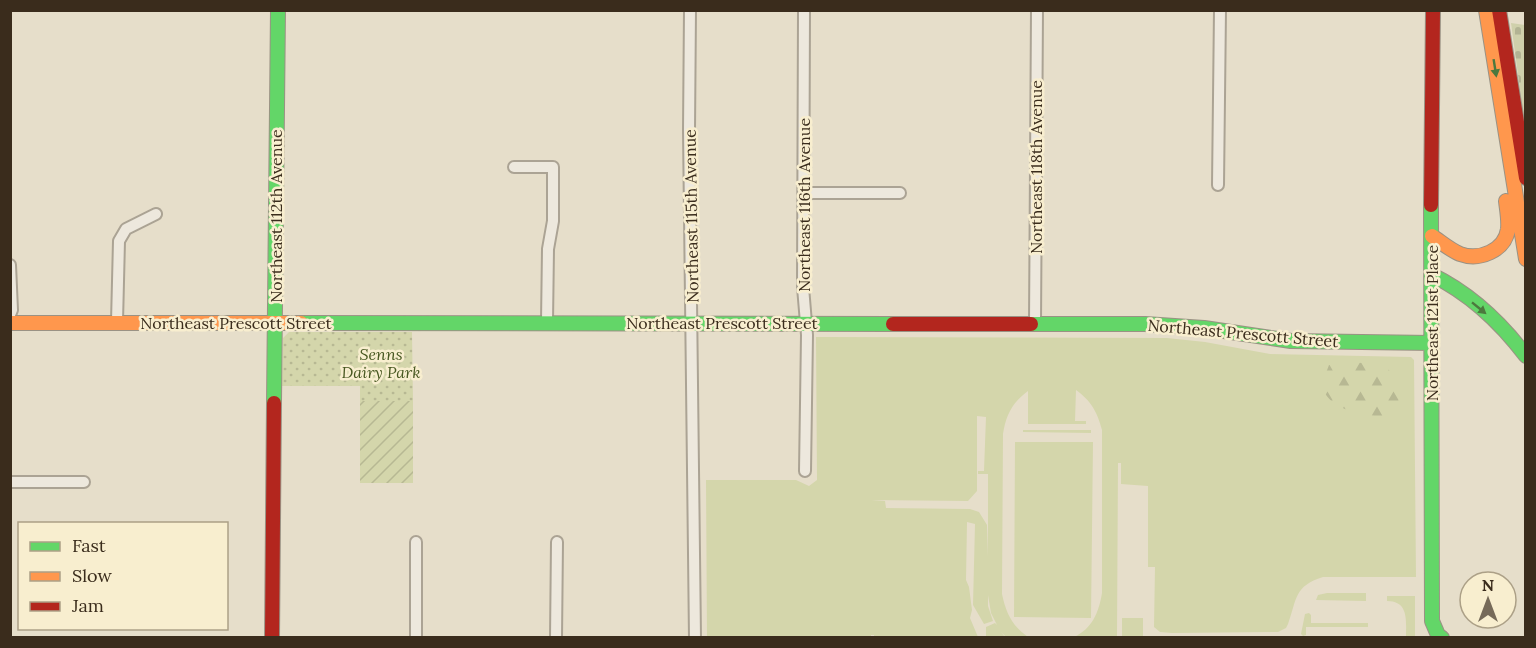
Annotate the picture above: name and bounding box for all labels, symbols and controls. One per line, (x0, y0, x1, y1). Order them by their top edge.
one-way arrow (1491, 59, 1500, 78)
street label: Northeast 118th Avenue (1026, 80, 1046, 254)
street label: Northeast 116th Avenue (794, 118, 814, 292)
street label: Northeast 112th Avenue (266, 129, 286, 303)
street label: Northeast 115th Avenue (679, 129, 703, 303)
street label: Northeast 121st Place (1422, 245, 1442, 401)
one-way arrow (1472, 301, 1487, 314)
street label: Northeast Prescott Street (140, 313, 333, 333)
street label: Northeast Prescott Street (626, 313, 819, 333)
street label: Northeast Prescott Street (1147, 315, 1340, 351)
park label: Senns Dairy Park (341, 344, 421, 382)
legend (18, 522, 228, 630)
text: Fast (72, 534, 106, 557)
text: Slow (72, 564, 112, 587)
north arrow (1458, 570, 1518, 630)
text: N (1482, 575, 1494, 595)
text: Jam (71, 594, 104, 617)

